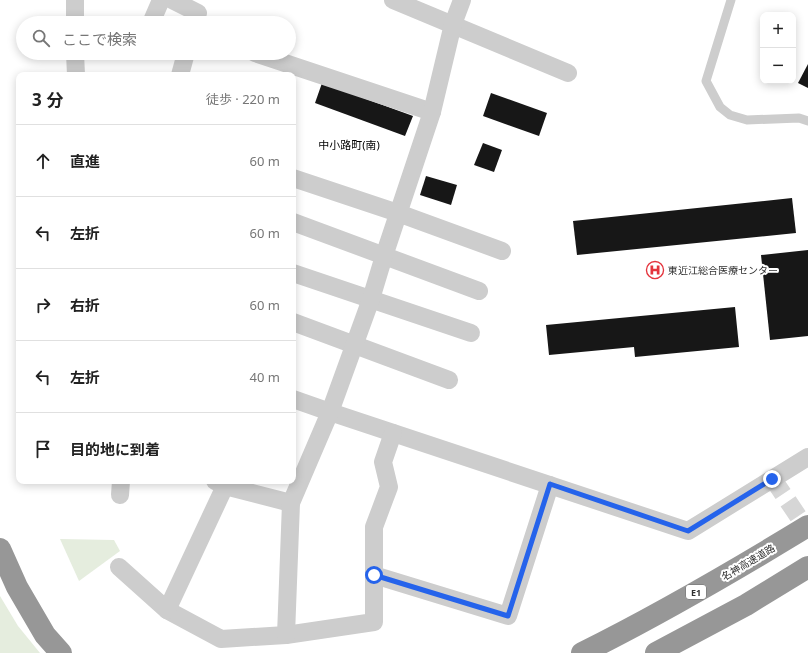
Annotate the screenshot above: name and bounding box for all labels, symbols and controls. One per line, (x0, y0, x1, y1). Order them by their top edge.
map controls (760, 12, 796, 84)
button: + (760, 12, 796, 48)
search box (16, 16, 296, 60)
icon: search (30, 27, 52, 49)
text: ここで検索 (62, 29, 137, 49)
button: − (760, 48, 796, 84)
text: 3 分 (32, 88, 63, 111)
text: 徒歩 · 220 m (206, 90, 280, 108)
district label: 中小路町(南) (318, 137, 380, 152)
icon: ahead (32, 150, 54, 172)
text: 直進 (70, 151, 100, 171)
text: 60 m (250, 152, 280, 170)
icon: left (32, 222, 54, 244)
text: 左折 (70, 223, 100, 243)
text: 60 m (250, 224, 280, 242)
hospital icon: 東近江総合医療センター (645, 260, 665, 280)
place label: 東近江総合医療センター (668, 263, 778, 277)
icon: right (32, 294, 54, 316)
text: 右折 (70, 295, 100, 315)
text: 60 m (250, 296, 280, 314)
icon: left (32, 366, 54, 388)
text: 左折 (70, 367, 100, 387)
text: 40 m (250, 368, 280, 386)
icon: arrive (32, 438, 54, 460)
text: 目的地に到着 (70, 439, 160, 459)
route end (763, 470, 781, 488)
street label: 名神高速道路 (719, 541, 777, 583)
route start (365, 566, 383, 584)
road number: E1 (686, 585, 706, 599)

